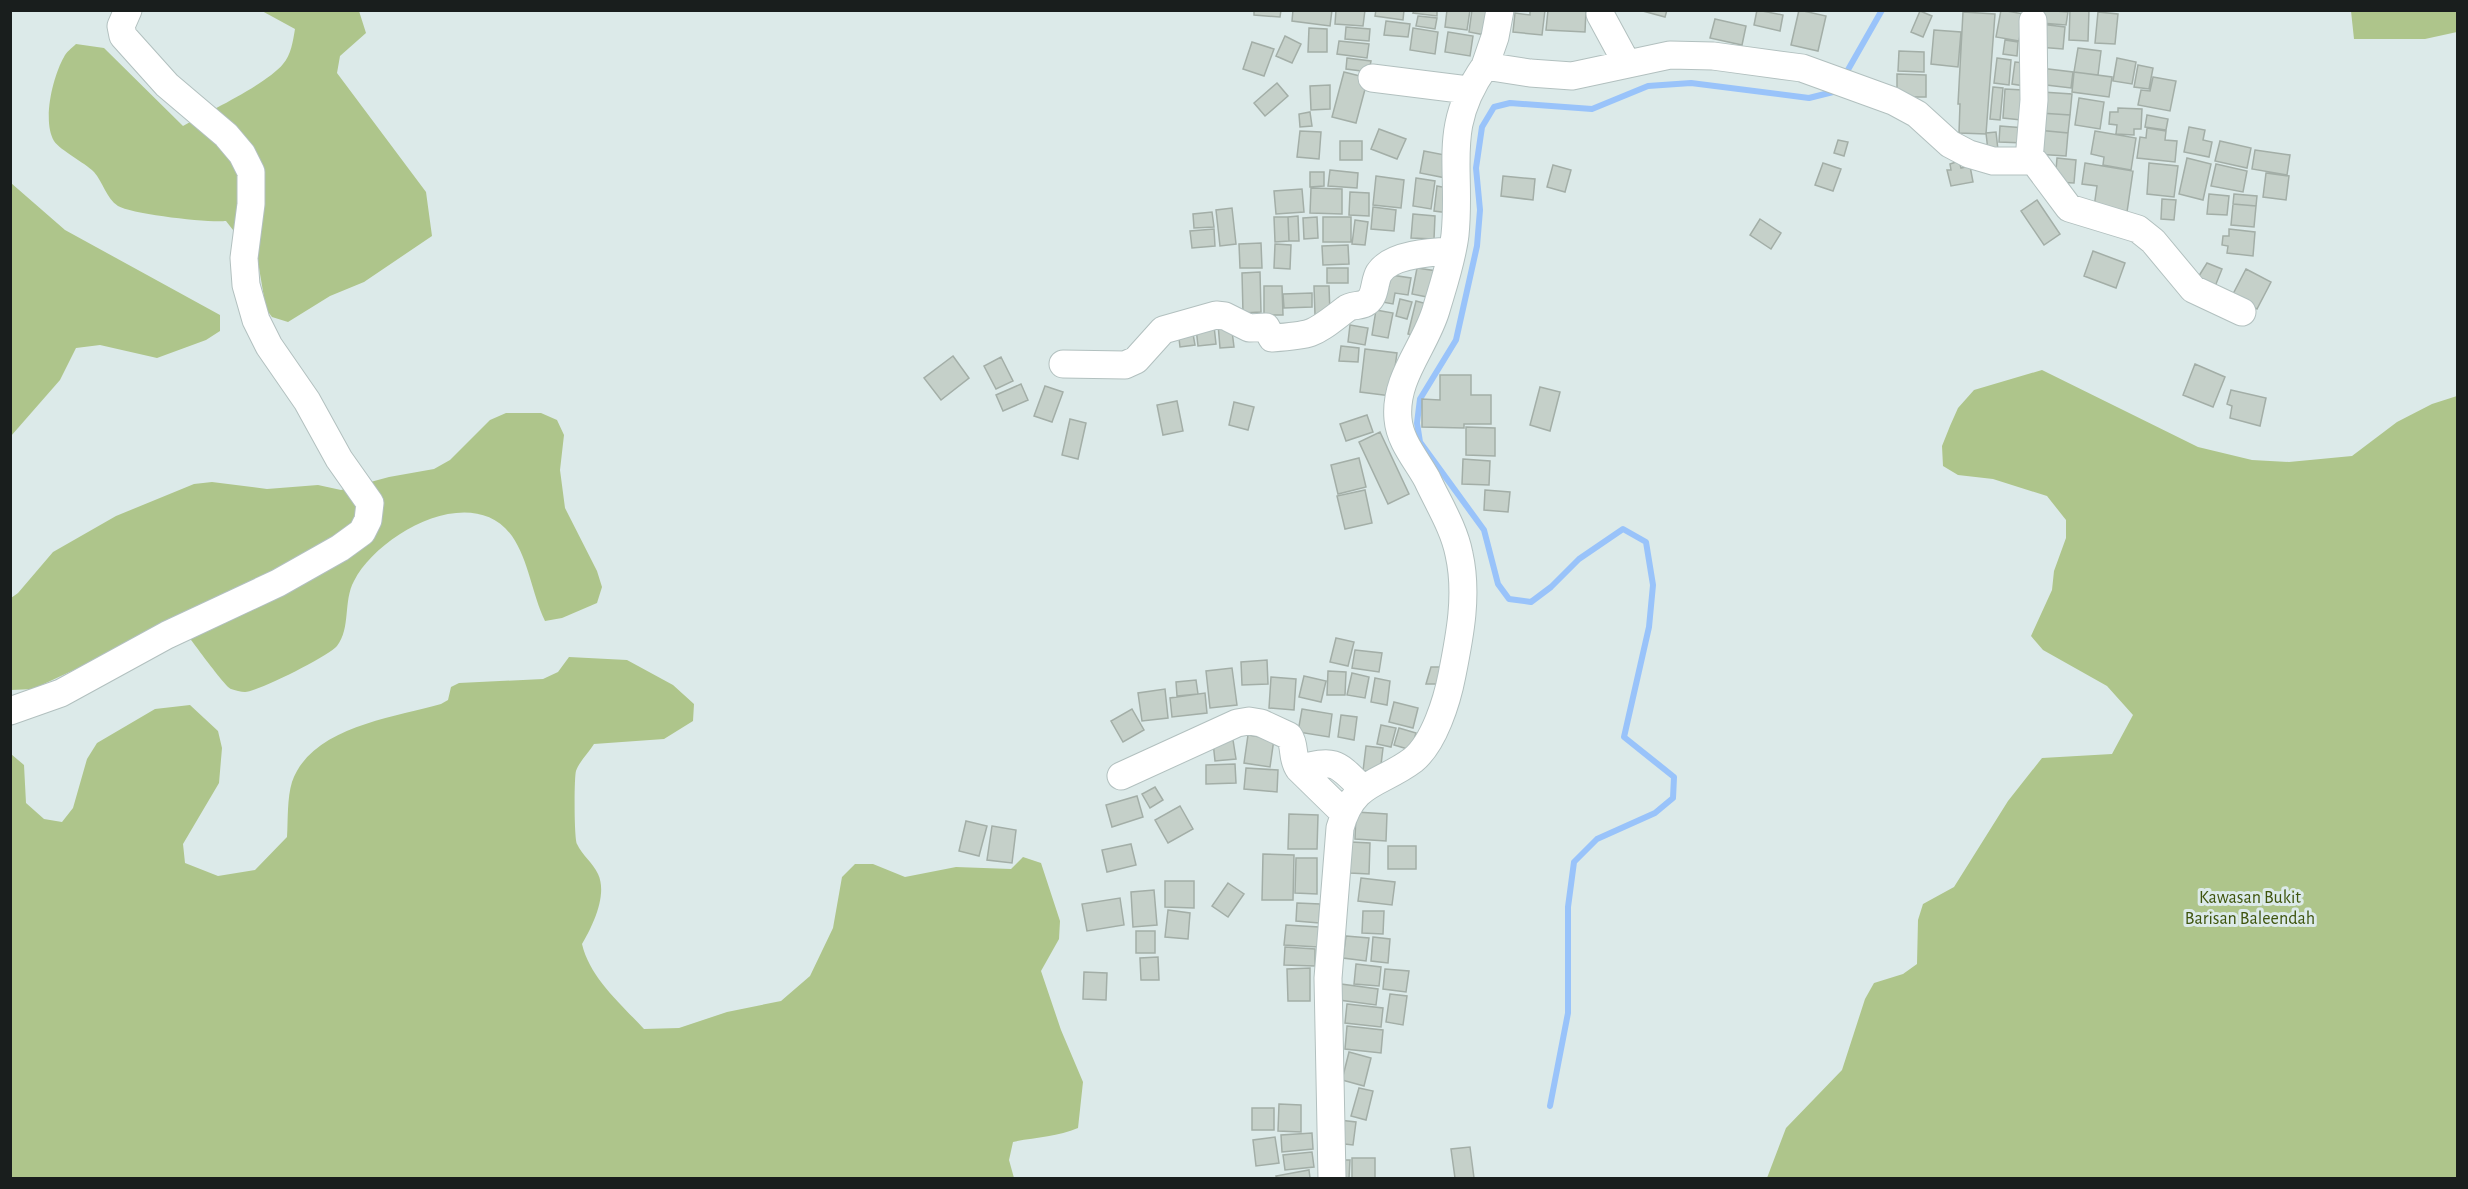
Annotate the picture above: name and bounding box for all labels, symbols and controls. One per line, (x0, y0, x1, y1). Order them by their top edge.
park label: Kawasan Bukit Barisan Baleendah (2185, 889, 2315, 928)

